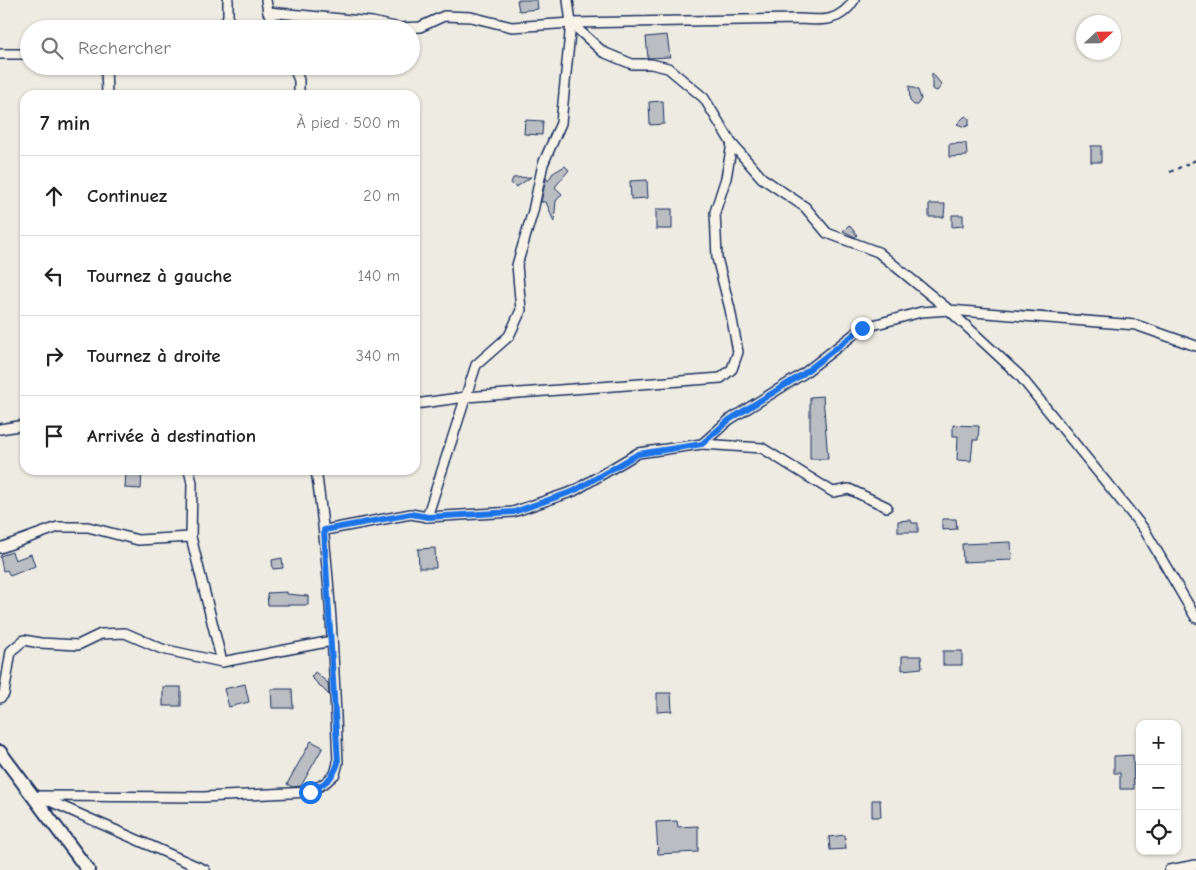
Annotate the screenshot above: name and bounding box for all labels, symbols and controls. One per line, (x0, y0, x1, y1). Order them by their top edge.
north arrow (1076, 15, 1121, 60)
search box (20, 20, 420, 75)
icon: search (38, 34, 66, 62)
text: Rechercher (78, 37, 171, 59)
text: 7 min (40, 111, 90, 135)
text: À pied · 500 m (296, 114, 400, 132)
icon: ahead (40, 182, 68, 210)
text: Continuez (87, 185, 167, 207)
text: 20 m (363, 187, 400, 205)
icon: left (40, 262, 68, 290)
text: Tournez à gauche (87, 265, 232, 287)
text: 140 m (358, 267, 400, 285)
route end (851, 317, 874, 340)
icon: right (40, 342, 68, 370)
text: Tournez à droite (87, 345, 221, 367)
text: 340 m (356, 347, 400, 365)
icon: arrive (40, 422, 68, 450)
text: Arrivée à destination (87, 425, 256, 447)
map controls (1136, 720, 1181, 855)
button: + (1136, 720, 1181, 765)
button: − (1136, 765, 1181, 810)
route start (299, 781, 322, 804)
button: locate (1136, 810, 1181, 855)

